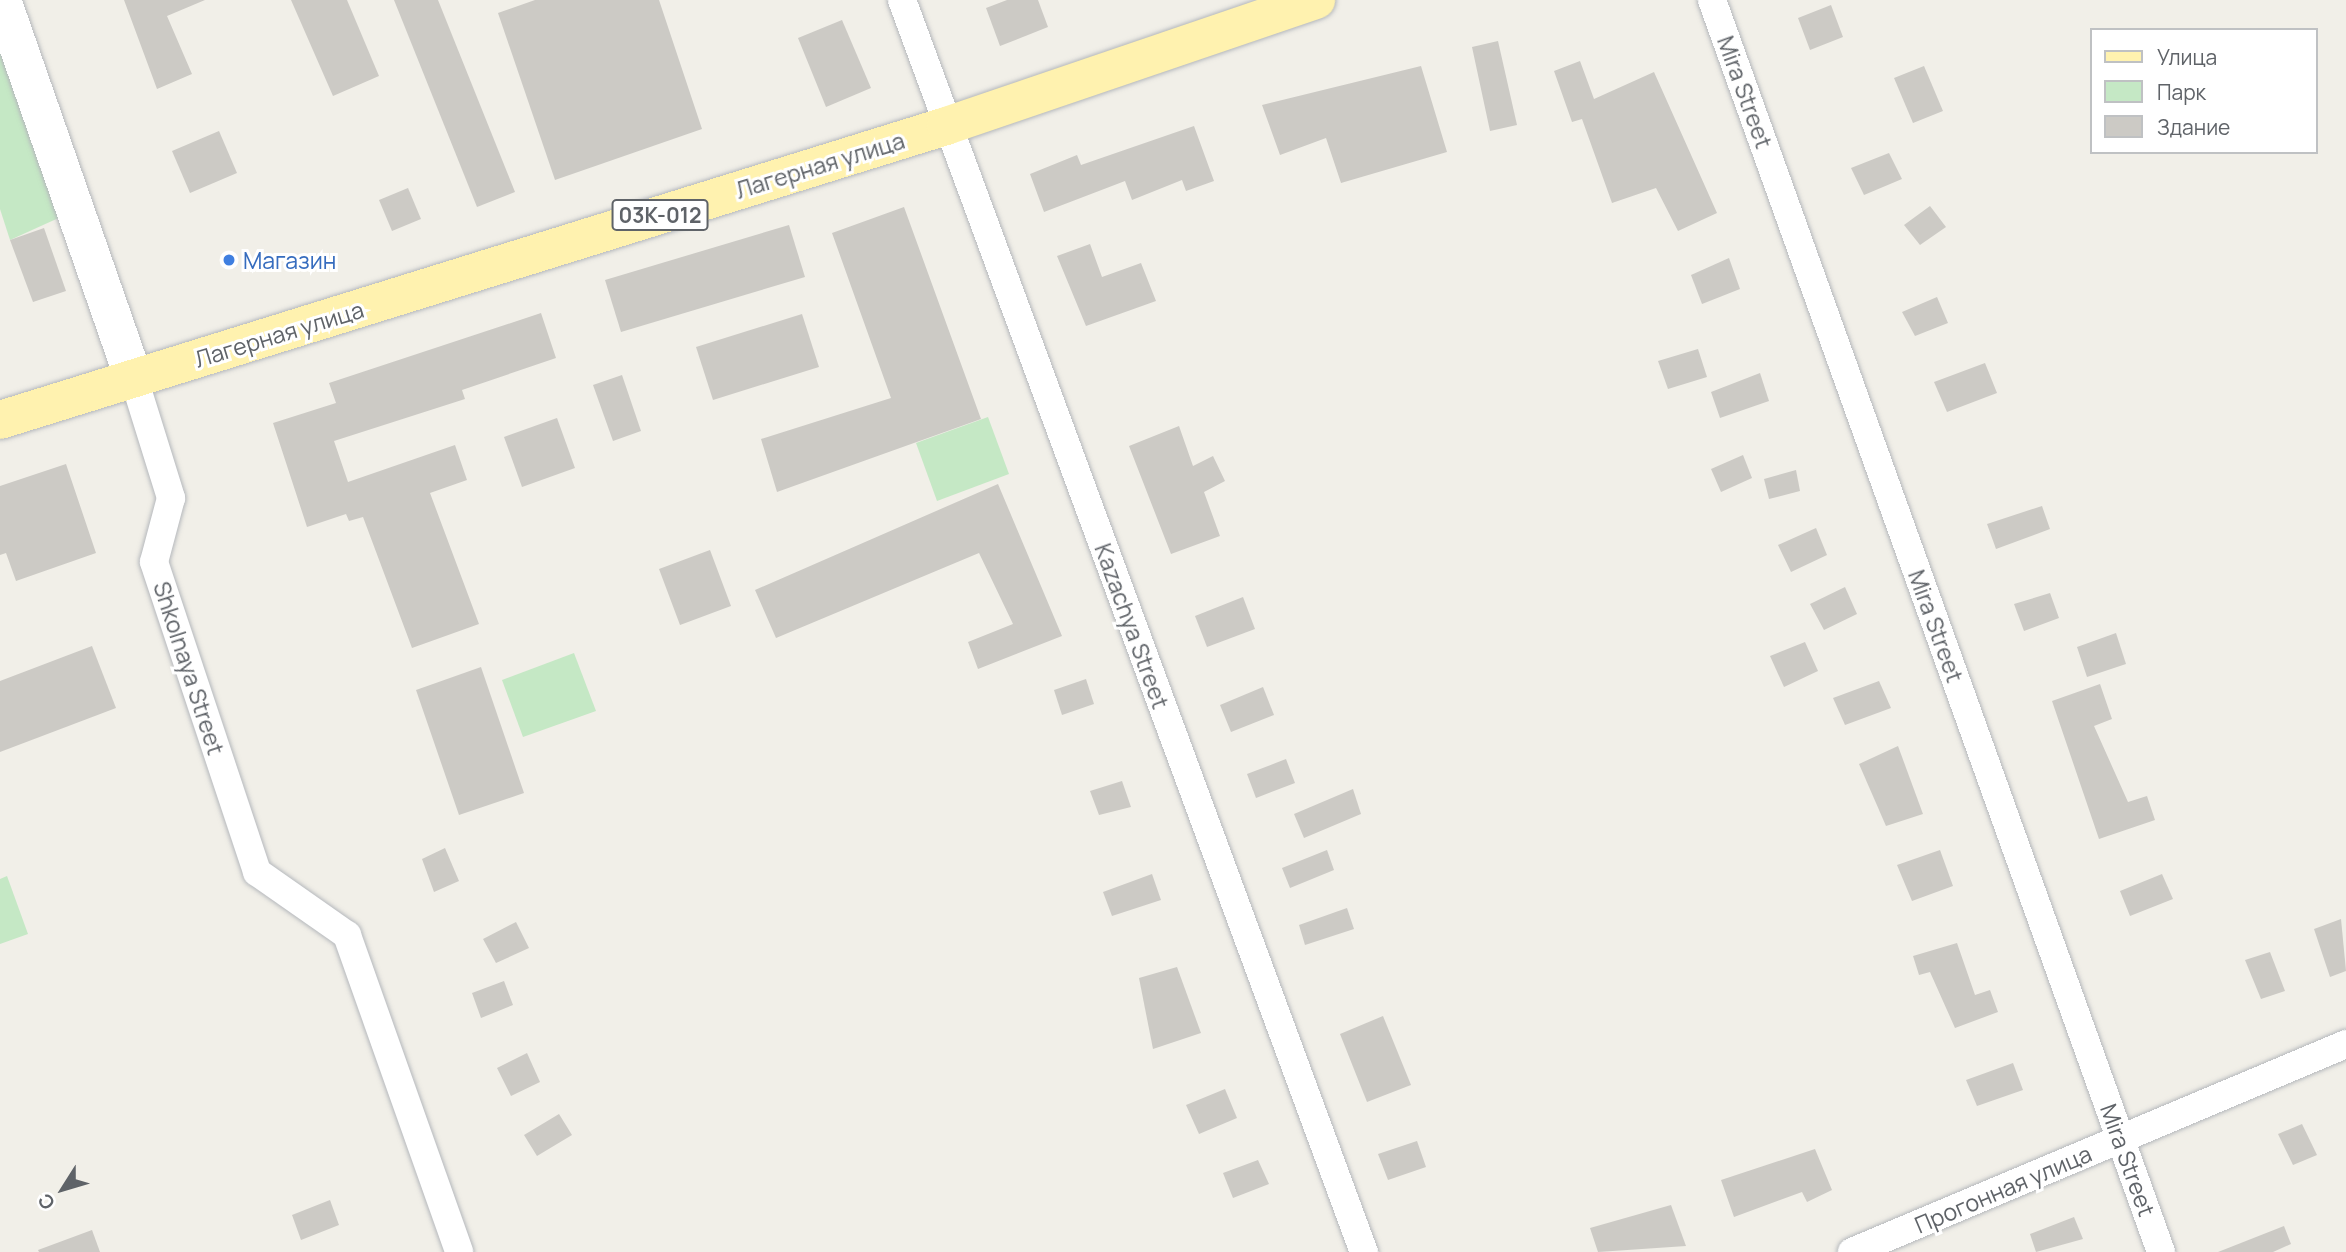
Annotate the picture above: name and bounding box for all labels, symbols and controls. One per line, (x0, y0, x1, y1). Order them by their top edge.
legend (2090, 28, 2318, 154)
street label: Mira Street (1712, 32, 1778, 152)
text: Улица (2157, 43, 2217, 71)
text: Парк (2157, 78, 2206, 106)
text: Здание (2157, 113, 2230, 141)
street label: Лагерная улица (732, 126, 908, 204)
road number: 03К-012 (611, 198, 709, 232)
place label: Магазин (243, 246, 336, 274)
marker: Магазин (221, 252, 237, 268)
street label: Лагерная улица (191, 295, 367, 373)
street label: Kazachya Street (1089, 540, 1175, 712)
street label: Mira Street (1903, 566, 1969, 686)
street label: Shkolnaya Street (148, 578, 230, 758)
street label: Mira Street (2095, 1100, 2161, 1220)
street label: Прогонная улица (1910, 1139, 2096, 1239)
north arrow (28, 1154, 98, 1224)
text: С (32, 1188, 61, 1215)

